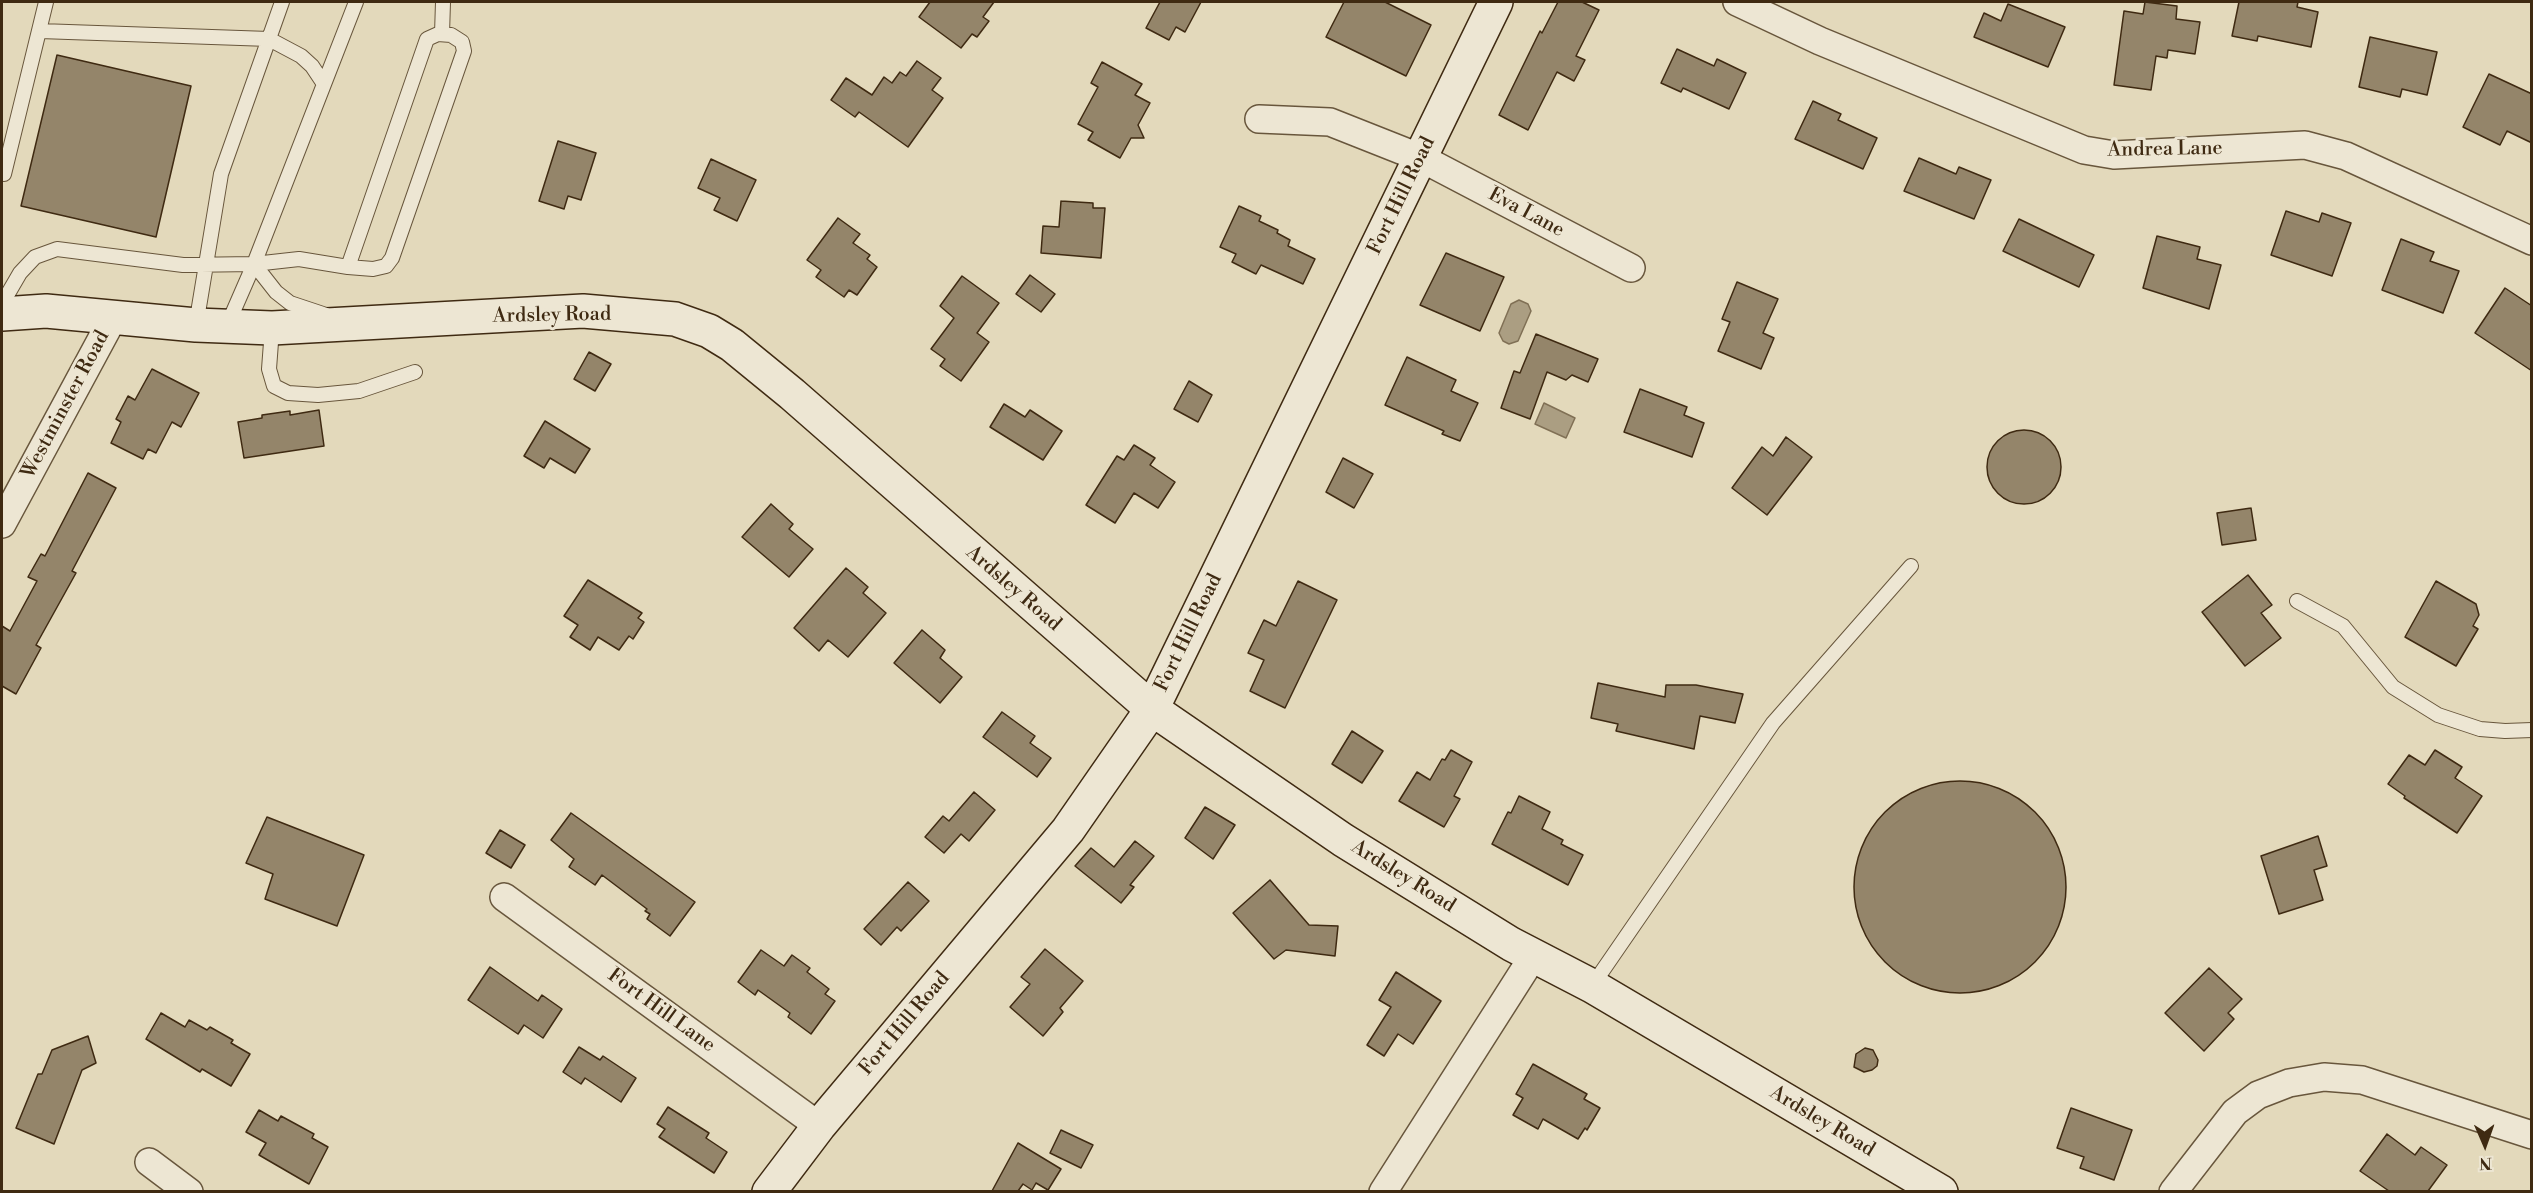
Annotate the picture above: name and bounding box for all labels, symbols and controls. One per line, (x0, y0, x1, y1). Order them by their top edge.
street label: Fort Hill Road (1363, 133, 1441, 259)
street label: Andrea Lane (2107, 137, 2223, 163)
street label: Eva Lane (1484, 183, 1568, 243)
street label: Ardsley Road (493, 303, 611, 329)
street label: Westminster Road (17, 327, 115, 483)
street label: Ardsley Road (960, 541, 1066, 637)
street label: Fort Hill Road (1150, 570, 1228, 696)
street label: Ardsley Road (1346, 835, 1460, 919)
street label: Fort Hill Lane (602, 964, 720, 1058)
street label: Fort Hill Road (855, 967, 955, 1081)
street label: Ardsley Road (1765, 1081, 1879, 1163)
north arrow (2455, 1115, 2515, 1175)
text: N (2479, 1153, 2492, 1173)

